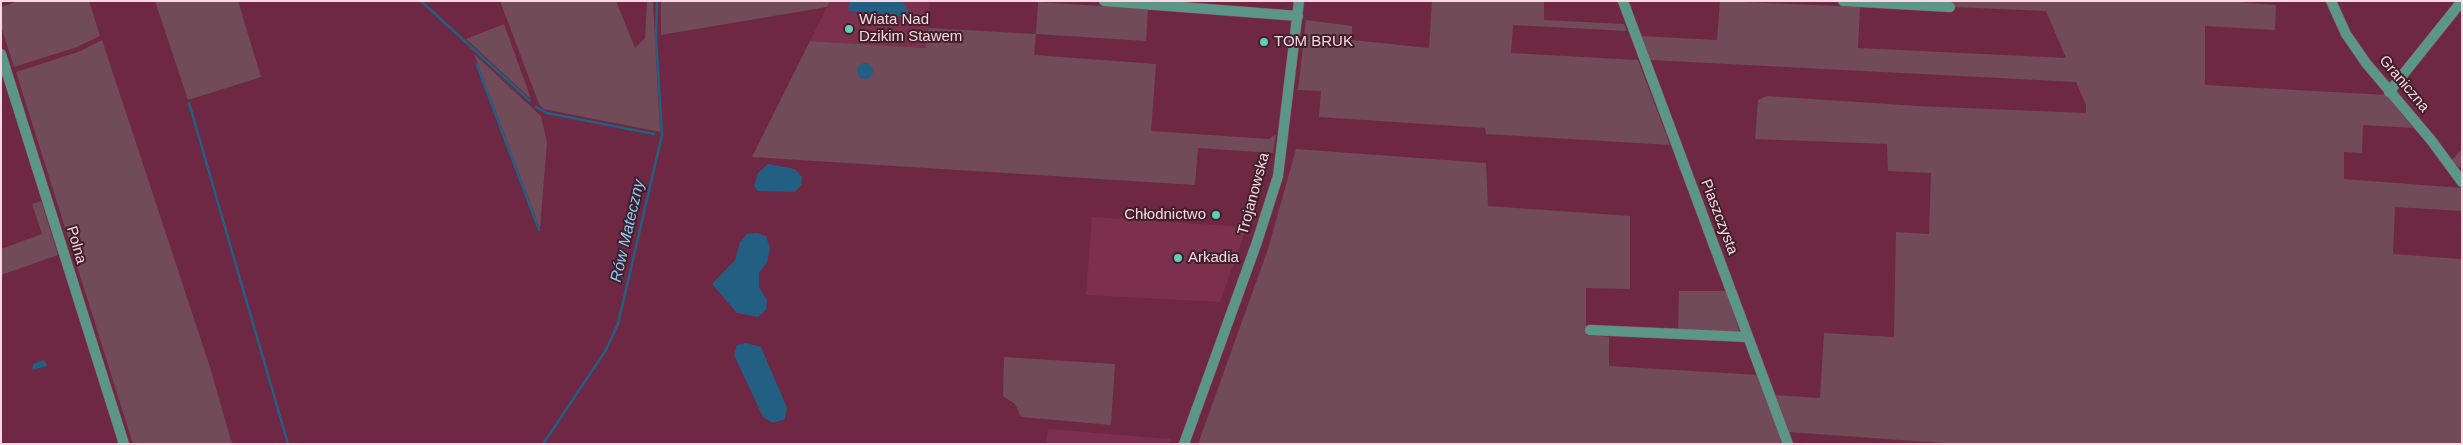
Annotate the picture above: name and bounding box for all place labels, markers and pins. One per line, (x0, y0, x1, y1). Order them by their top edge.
place label: Wiata Nad Dzikim Stawem (859, 11, 962, 46)
marker: Wiata Nad Dzikim Stawem (843, 23, 855, 35)
place label: TOM BRUK (1274, 33, 1353, 51)
marker: TOM BRUK (1258, 36, 1270, 48)
place label: Chłodnictwo (1124, 206, 1206, 224)
marker: Chłodnictwo (1210, 209, 1222, 221)
place label: Arkadia (1188, 249, 1239, 267)
marker: Arkadia (1172, 252, 1184, 264)

